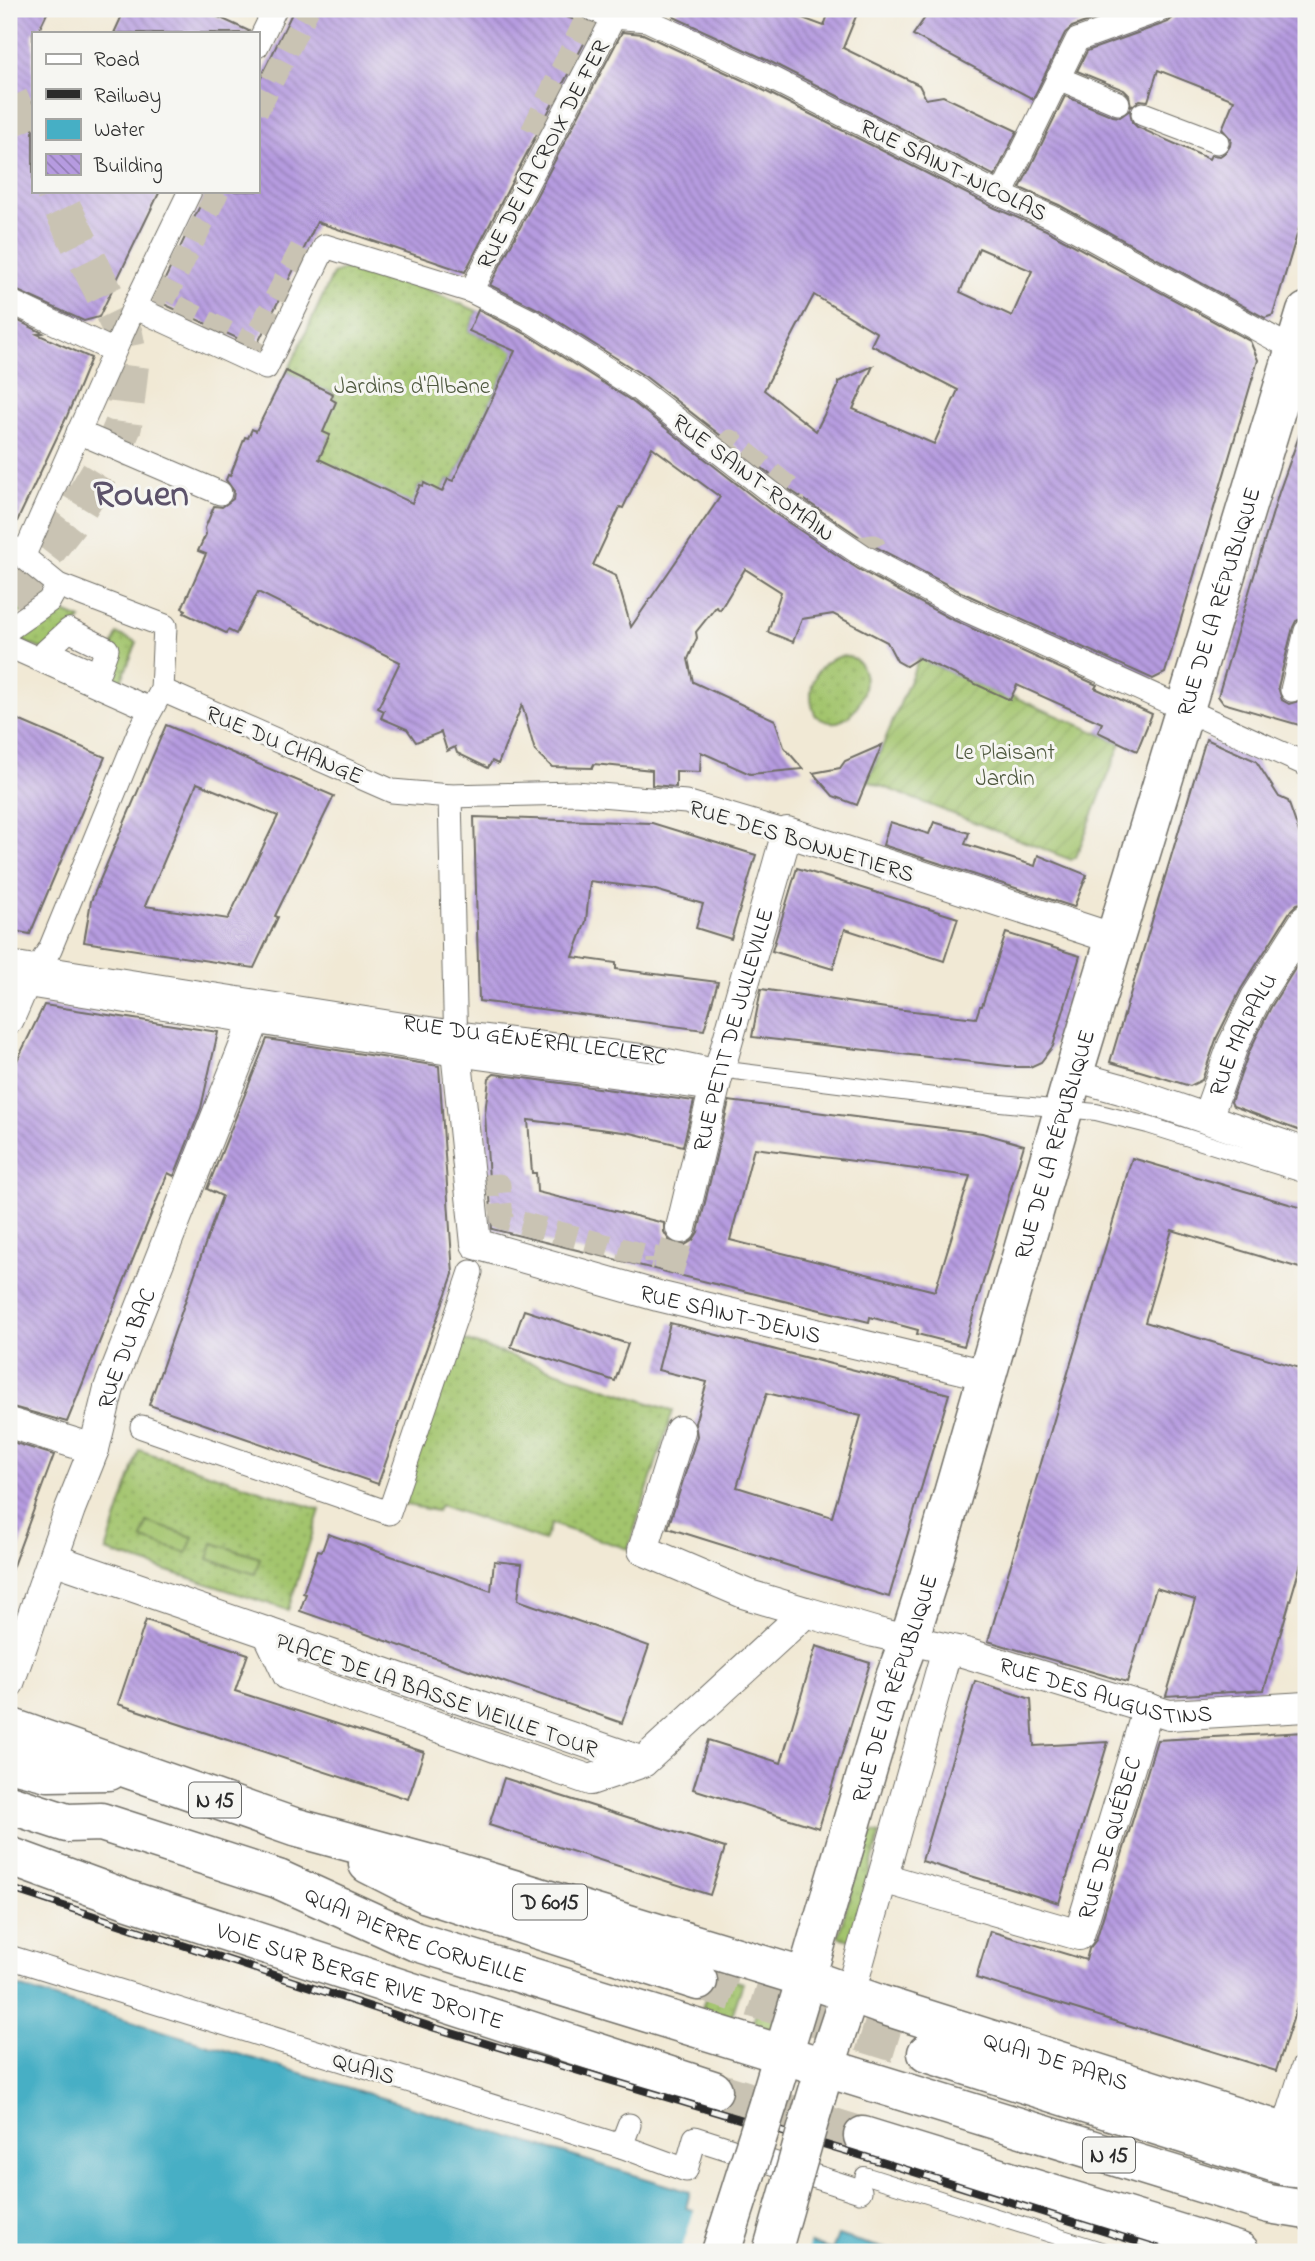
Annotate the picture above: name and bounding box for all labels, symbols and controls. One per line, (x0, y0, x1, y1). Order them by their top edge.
legend (32, 32, 259, 192)
street label: RUE DE LA CROIX DE FER (470, 35, 619, 276)
text: Road (94, 46, 140, 76)
text: Railway (94, 82, 161, 114)
street label: RUE SAINT-NICOLAS (854, 112, 1052, 231)
text: Water (94, 116, 145, 146)
text: Building (93, 152, 163, 184)
park label: Jardins d'Albane (334, 371, 491, 404)
street label: RUE SAINT-ROMAIN (664, 407, 841, 551)
district label: Rouen (93, 469, 189, 523)
street label: RUE DE LA RÉPUBLIQUE (1170, 484, 1271, 721)
street label: RUE DU CHANGE (200, 698, 368, 794)
park label: Le Plaisant Jardin (955, 737, 1055, 796)
street label: RUE DES BONNETIERS (685, 792, 918, 892)
street label: RUE PETIT DE JULLEVILLE (686, 905, 784, 1155)
street label: RUE MALPALU (1202, 967, 1287, 1101)
street label: RUE DU GÉNÉRAL LECLERC (400, 1007, 670, 1075)
street label: RUE DE LA RÉPUBLIQUE (1007, 1026, 1105, 1264)
street label: RUE SAINT-DENIS (636, 1278, 824, 1354)
street label: RUE DU BAC (91, 1284, 166, 1412)
street label: RUE DE LA RÉPUBLIQUE (845, 1570, 948, 1807)
street label: PLACE DE LA BASSE VIEILLE TOUR (271, 1626, 602, 1767)
street label: RUE DES AUGUSTINS (994, 1650, 1213, 1734)
street label: RUE DE QUÉBEC (1071, 1753, 1151, 1924)
road number: N 15 (189, 1783, 241, 1818)
street label: QUAI PIERRE CORNEILLE (299, 1879, 530, 1994)
road number: D 6015 (513, 1884, 587, 1920)
street label: VOIE SUR BERGE RIVE DROITE (211, 1915, 507, 2040)
street label: QUAI DE PARIS (979, 2024, 1132, 2101)
street label: QUAIS (328, 2044, 399, 2094)
road number: N 15 (1083, 2138, 1135, 2172)

